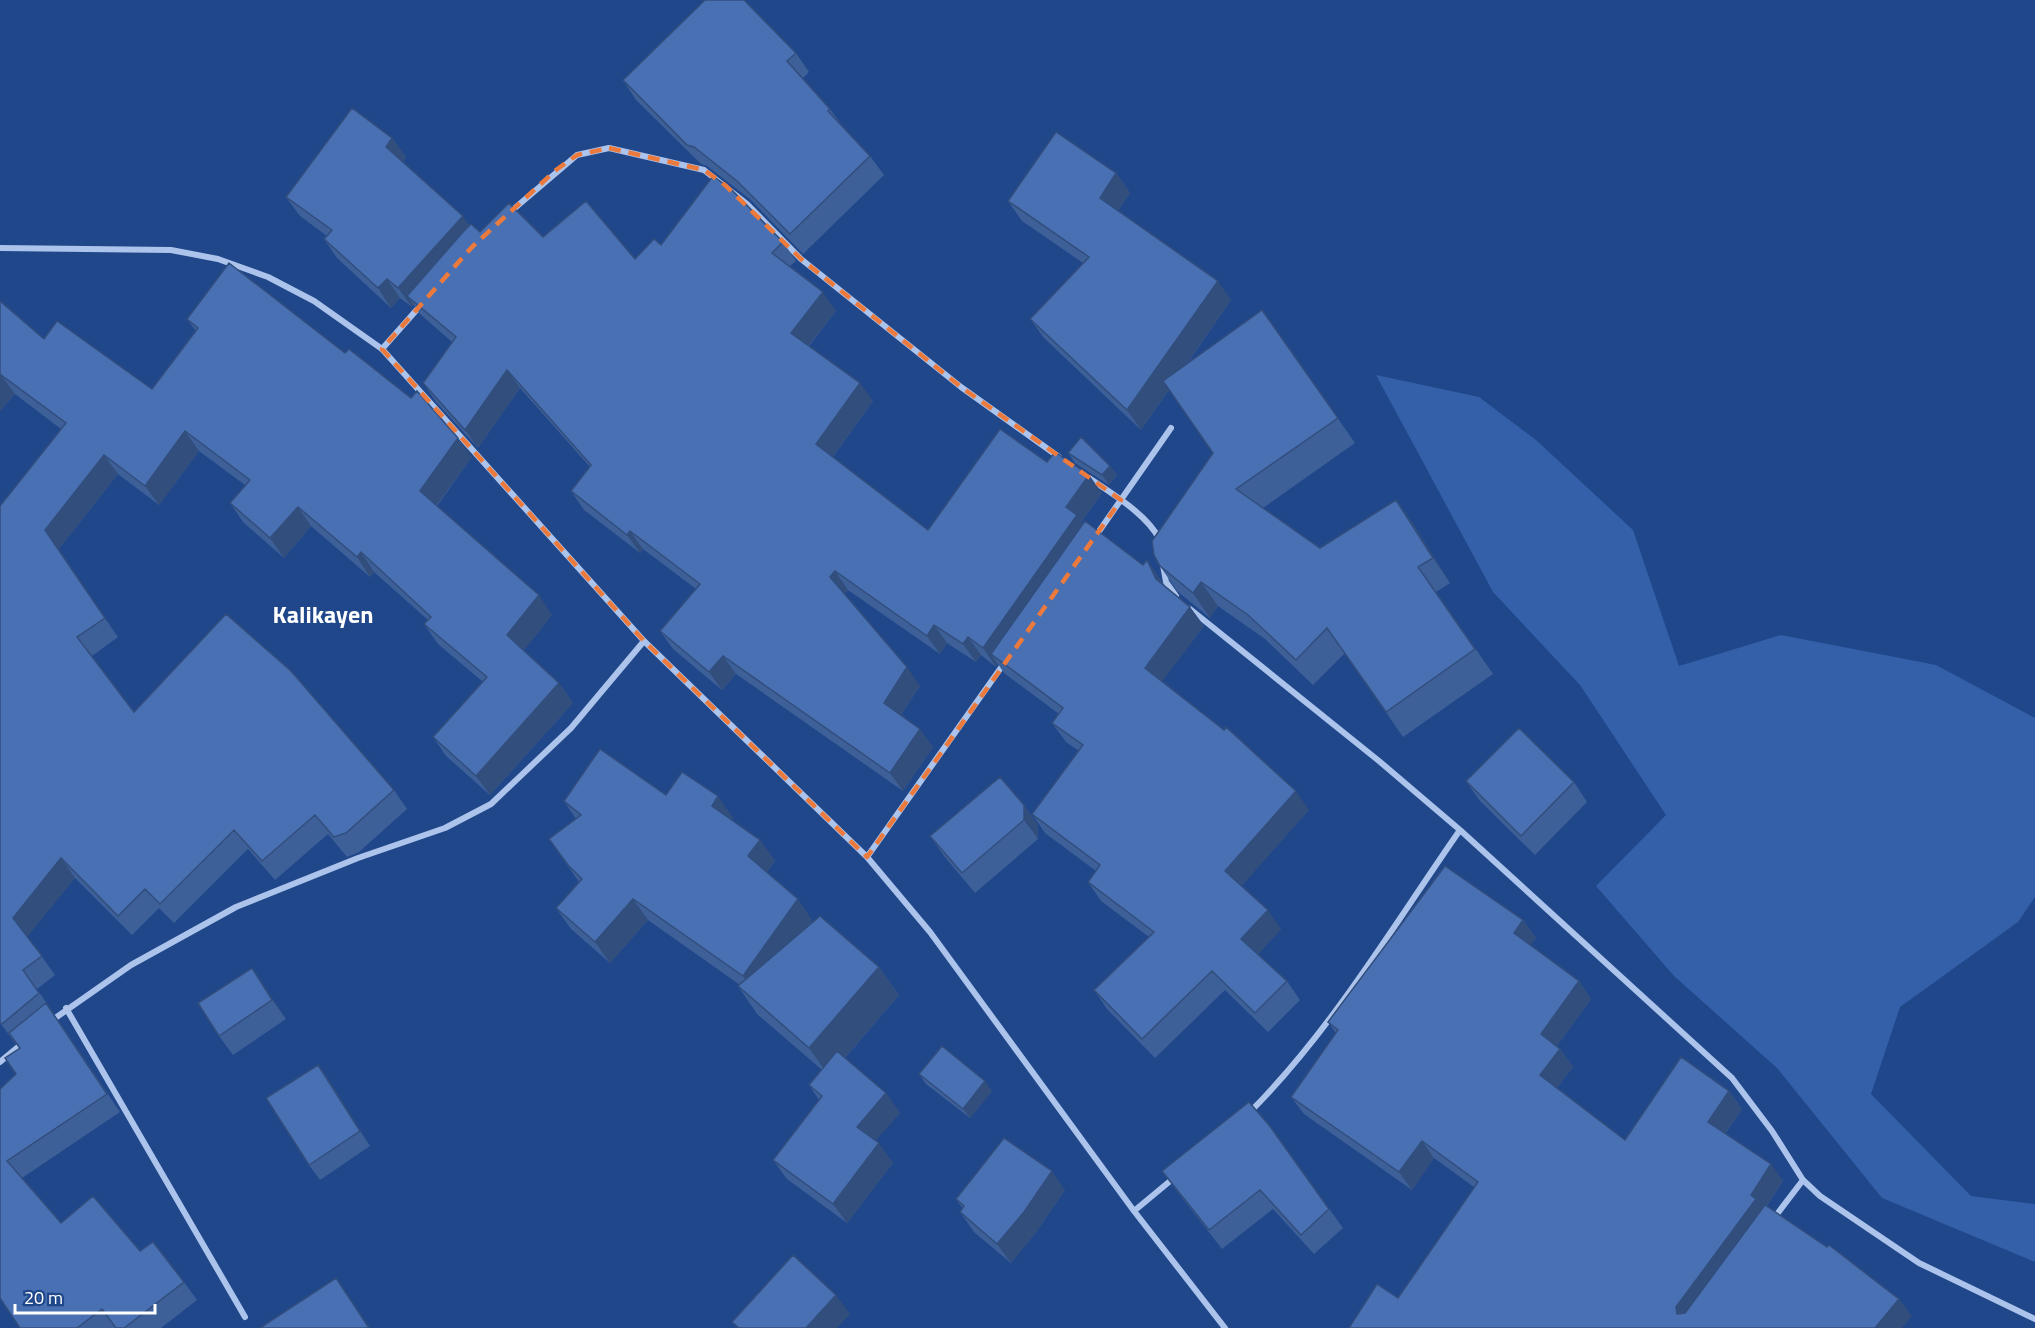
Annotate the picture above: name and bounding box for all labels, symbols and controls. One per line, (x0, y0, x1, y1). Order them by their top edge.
district label: Kalikayen (273, 596, 373, 632)
scale bar (15, 1277, 154, 1315)
text: 20 m (24, 1284, 63, 1311)

